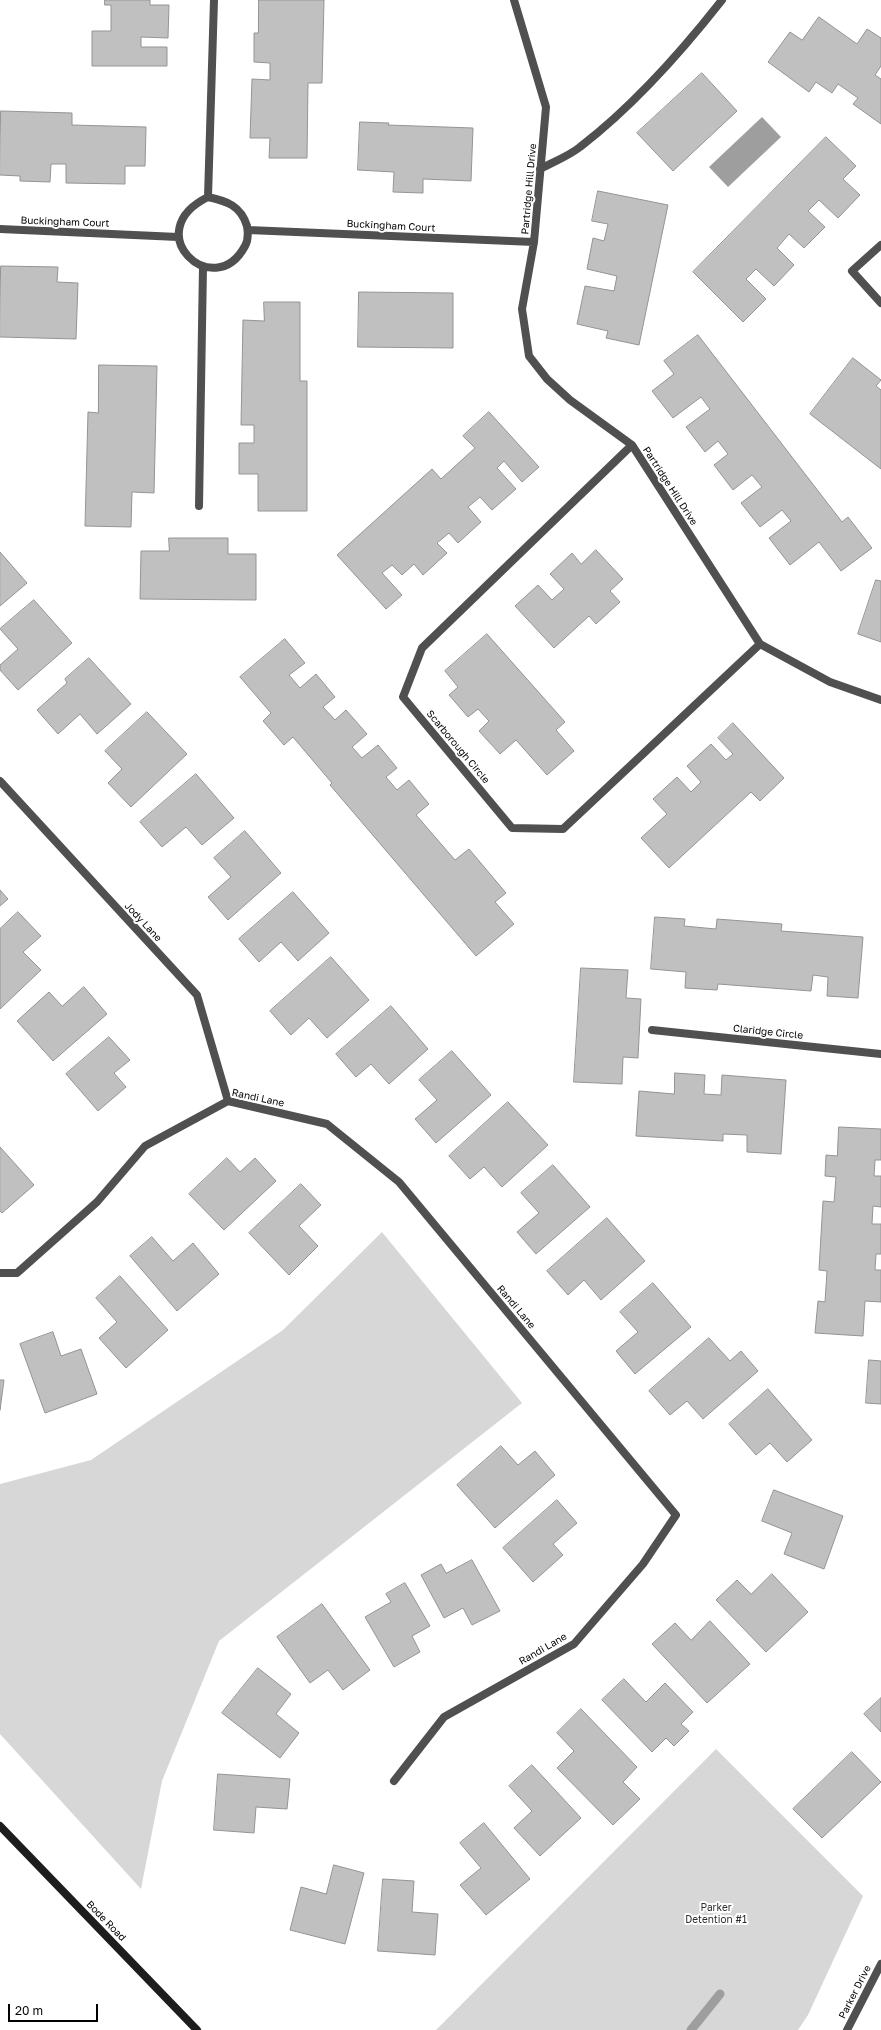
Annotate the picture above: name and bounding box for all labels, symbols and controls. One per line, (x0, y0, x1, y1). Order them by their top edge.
street label: Partridge Hill Drive (519, 143, 539, 235)
street label: Buckingham Court (20, 214, 110, 230)
street label: Buckingham Court (346, 218, 436, 234)
street label: Partridge Hill Drive (640, 444, 700, 528)
street label: Scarborough Circle (424, 708, 492, 786)
street label: Jody Lane (122, 900, 164, 944)
street label: Claridge Circle (732, 1022, 804, 1042)
street label: Randi Lane (231, 1087, 285, 1109)
street label: Randi Lane (494, 1283, 538, 1331)
street label: Randi Lane (517, 1630, 569, 1668)
street label: Bode Road (84, 1898, 128, 1944)
park label: Parker Detention #1 (685, 1902, 747, 1926)
street label: Parker Drive (836, 1963, 874, 2021)
scale bar (10, 1996, 100, 2022)
text: 20 m (15, 2003, 43, 2018)

